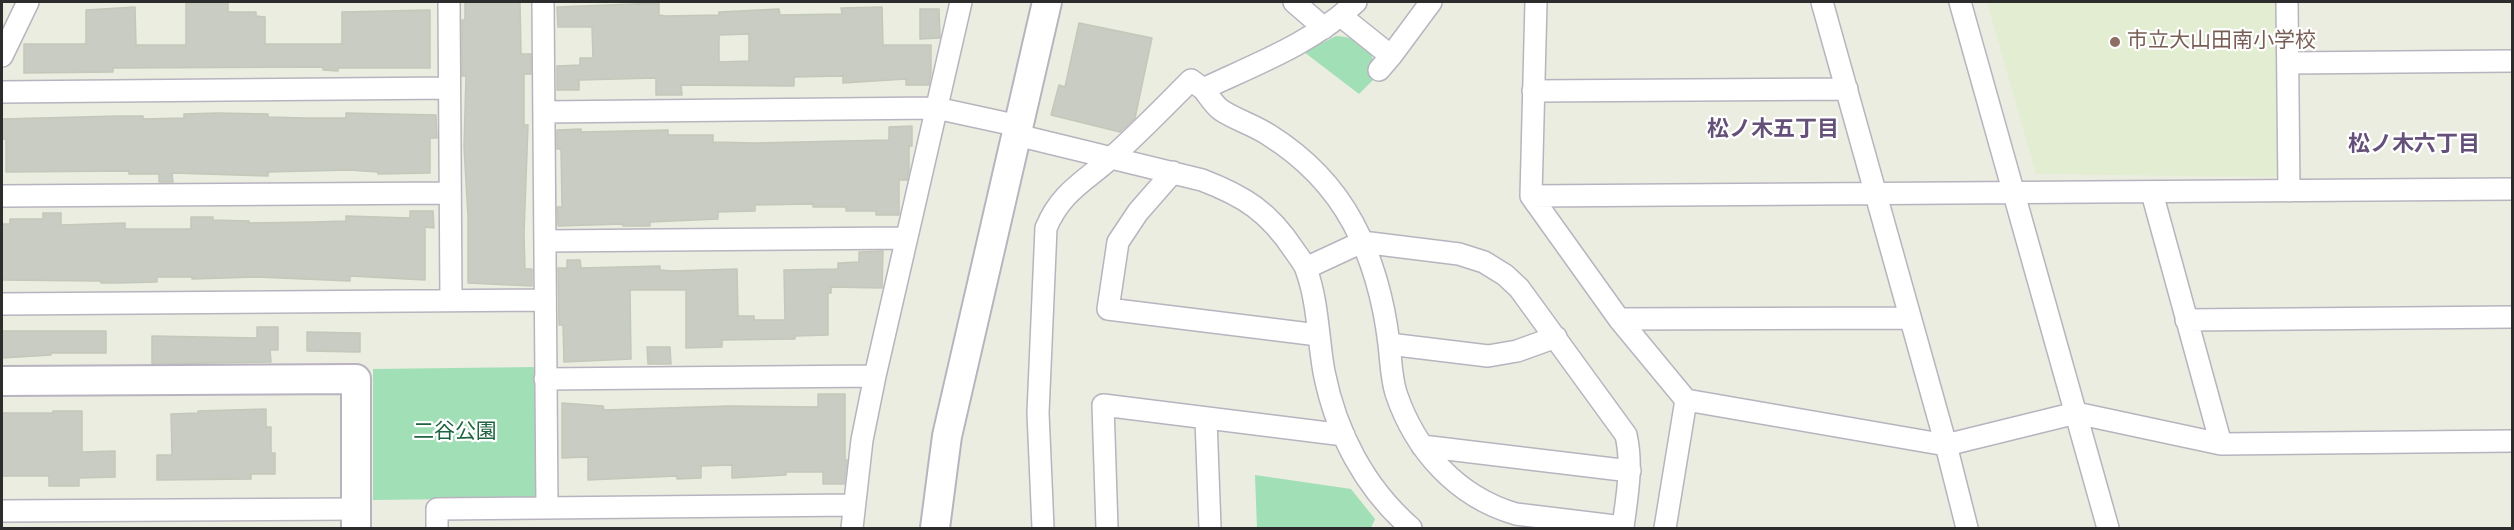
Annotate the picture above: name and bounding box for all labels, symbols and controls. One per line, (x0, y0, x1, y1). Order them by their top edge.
place label: 市立大山田南小学校 (2127, 29, 2316, 55)
marker: 市立大山田南小学校 (2108, 35, 2122, 49)
district label: 松ノ木五丁目 (1707, 117, 1839, 143)
district label: 松ノ木六丁目 (2348, 132, 2480, 158)
park label: 二谷公園 (413, 420, 497, 446)

